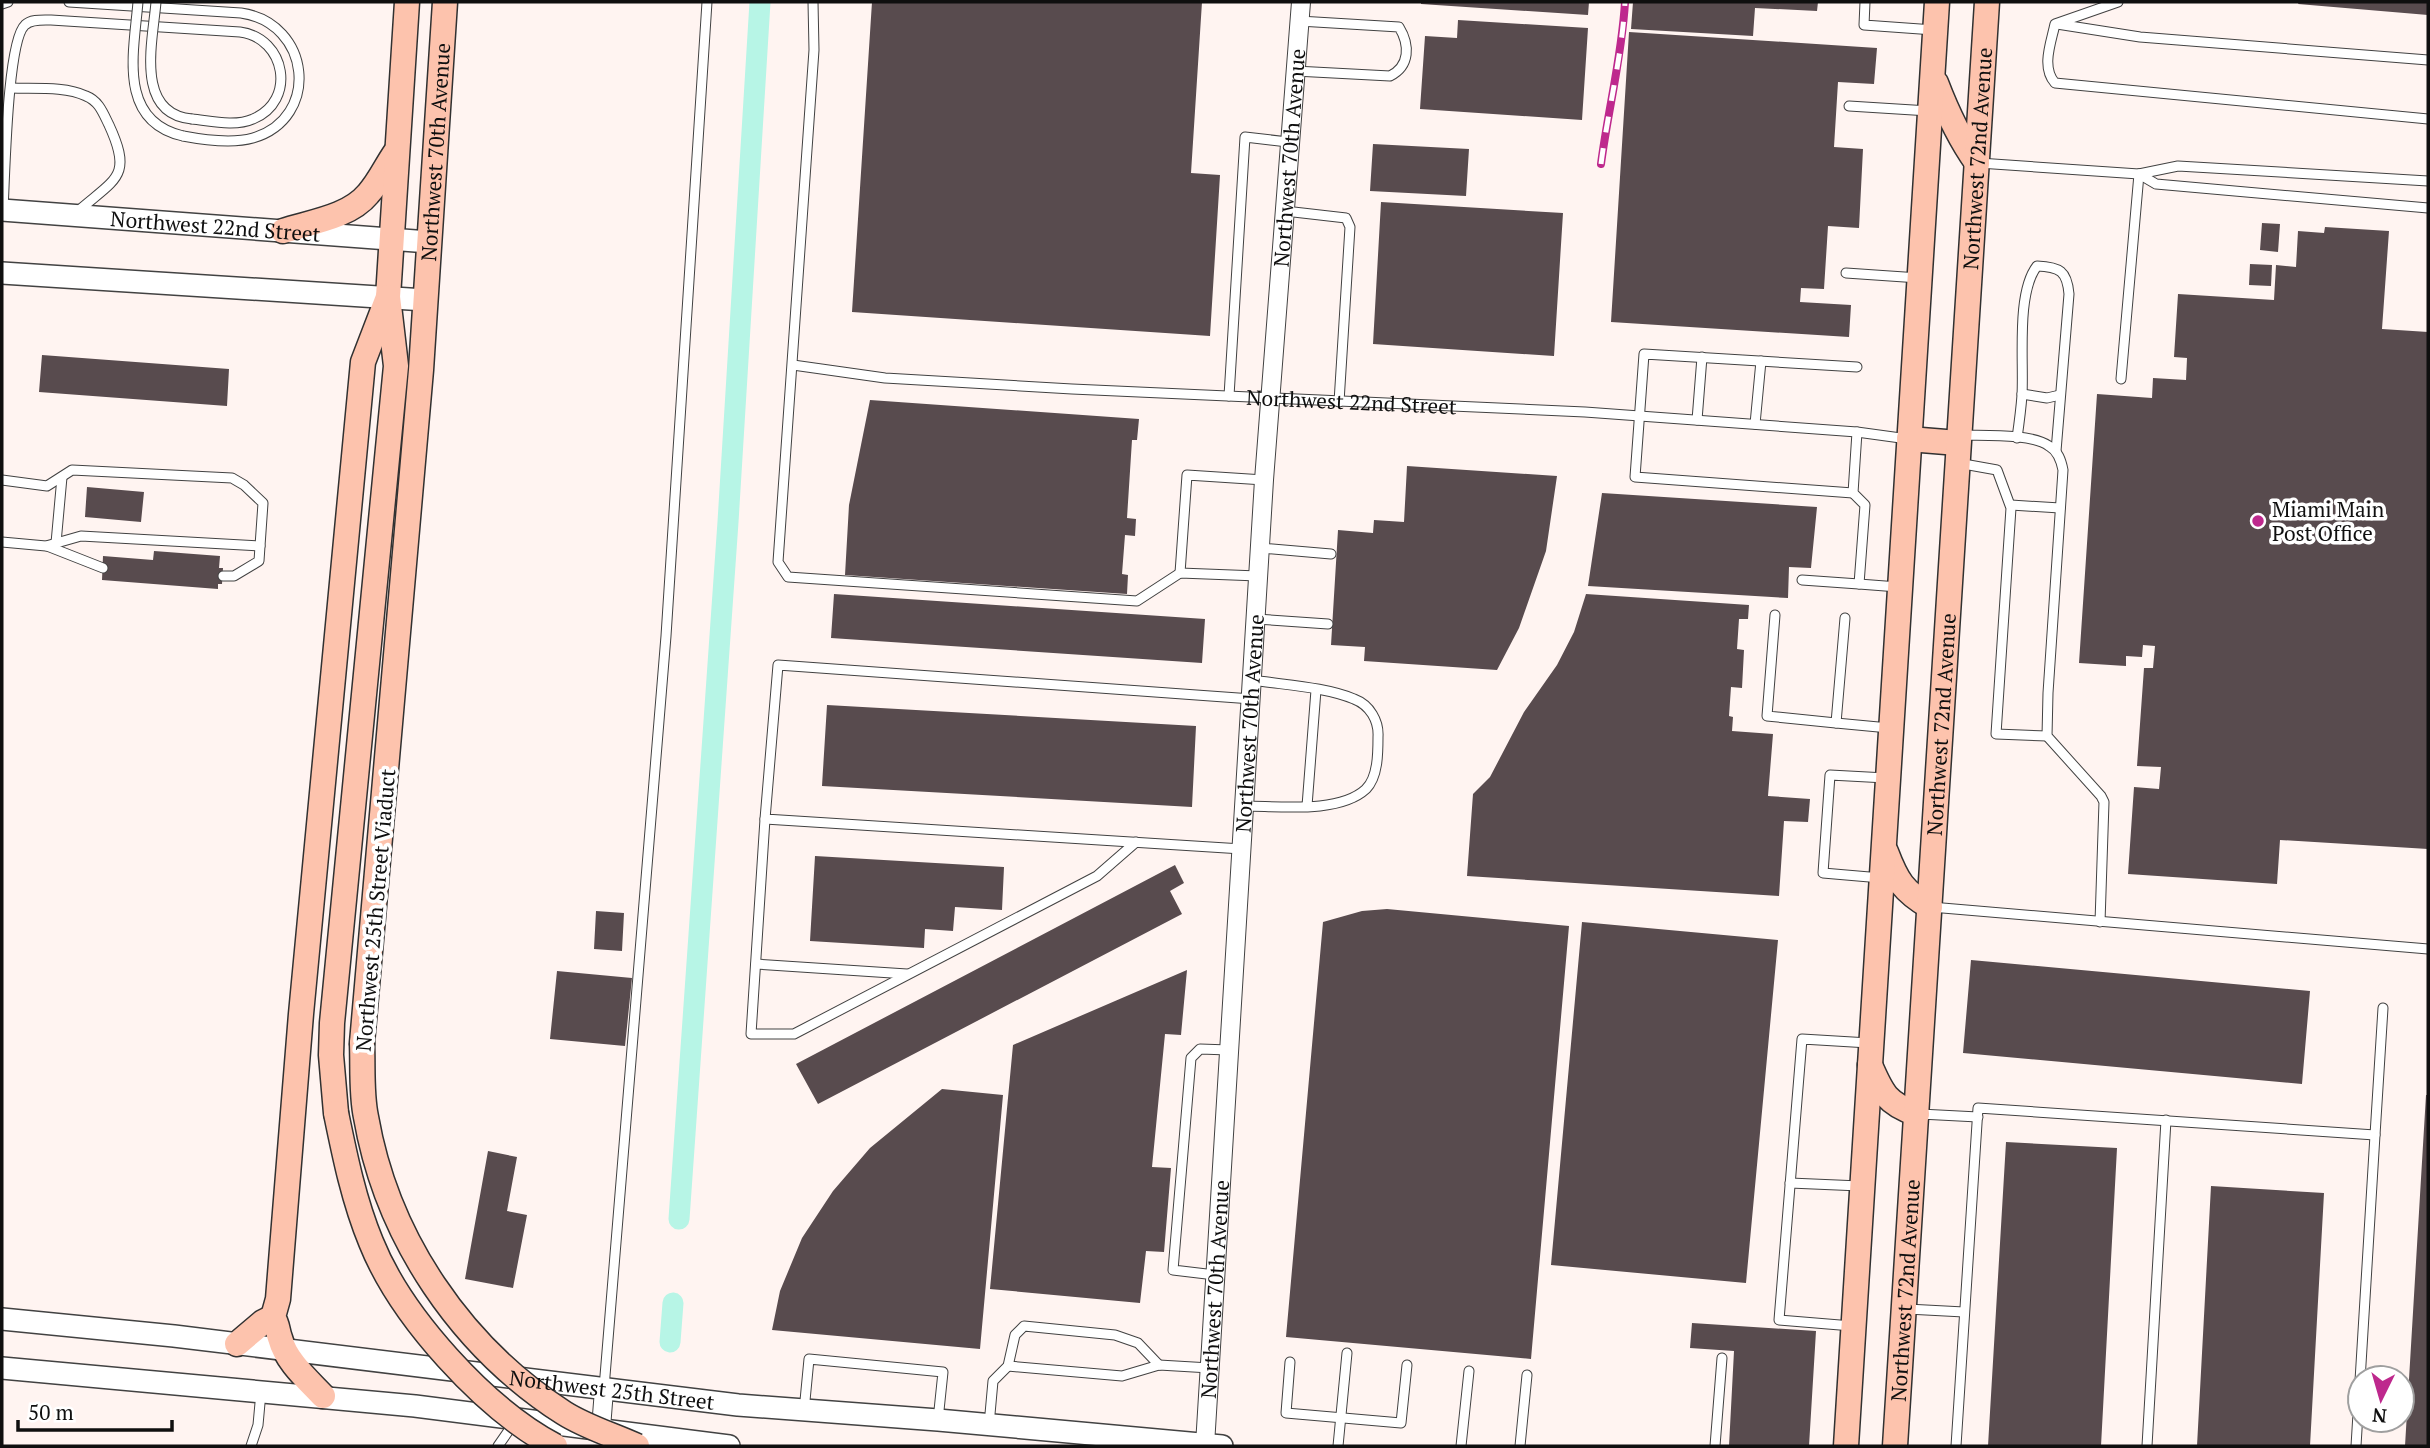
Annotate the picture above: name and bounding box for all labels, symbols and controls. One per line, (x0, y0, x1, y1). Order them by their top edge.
street label: Northwest 70th Avenue (414, 42, 456, 262)
street label: Northwest 72nd Avenue (1956, 46, 1998, 271)
street label: Northwest 70th Avenue (1267, 48, 1311, 268)
street label: Northwest 22nd Street (109, 204, 322, 248)
street label: Northwest 22nd Street (1246, 383, 1457, 420)
place label: Miami Main Post Office (2272, 495, 2385, 547)
marker: Miami Main Post Office (2250, 513, 2266, 529)
street label: Northwest 72nd Avenue (1920, 612, 1962, 837)
street label: Northwest 70th Avenue (1228, 613, 1270, 833)
street label: Northwest 25th Street Viaduct (349, 767, 401, 1052)
street label: Northwest 72nd Avenue (1884, 1178, 1926, 1402)
street label: Northwest 70th Avenue (1194, 1179, 1235, 1399)
street label: Northwest 25th Street (508, 1363, 716, 1416)
north arrow (2346, 1364, 2416, 1434)
scale bar (18, 1388, 172, 1432)
text: 50 m (28, 1398, 74, 1426)
text: N (2371, 1403, 2388, 1430)

